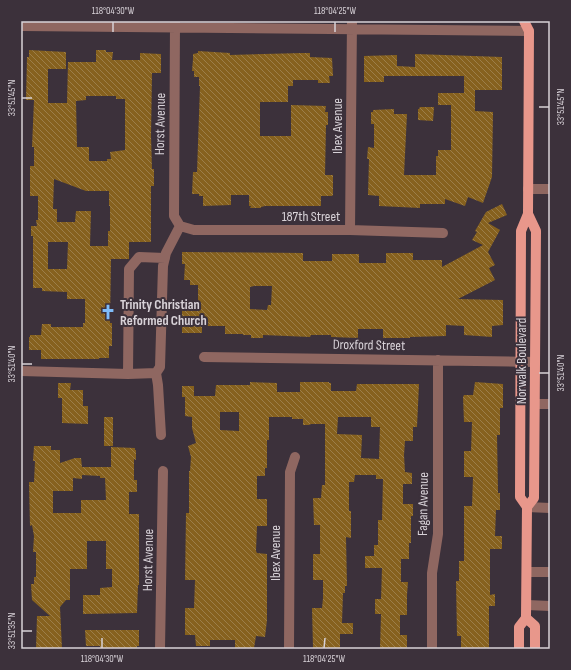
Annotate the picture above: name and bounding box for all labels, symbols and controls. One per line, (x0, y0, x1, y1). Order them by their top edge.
text: 118°04'30"W (92, 5, 135, 17)
text: 118°04'25"W (314, 5, 356, 17)
text: 33°51'45"N (6, 80, 18, 116)
text: 33°51'45"N (555, 89, 567, 125)
street label: Horst Avenue (151, 93, 169, 155)
street label: Ibex Avenue (329, 98, 346, 154)
street label: 187th Street (282, 208, 340, 225)
place label: Trinity Christian Reformed Church (120, 296, 207, 329)
church icon: Trinity Christian Reformed Church (99, 303, 117, 321)
street label: Norwalk Boulevard (513, 318, 530, 404)
street label: Droxford Street (333, 336, 405, 354)
text: 33°51'40"N (6, 346, 18, 382)
text: 33°51'40"N (555, 355, 567, 391)
street label: Fagan Avenue (414, 472, 432, 536)
street label: Ibex Avenue (267, 525, 284, 581)
street label: Horst Avenue (139, 529, 157, 591)
text: 33°51'35"N (6, 613, 18, 649)
text: 118°04'30"W (81, 653, 124, 665)
text: 118°04'25"W (303, 653, 345, 665)

